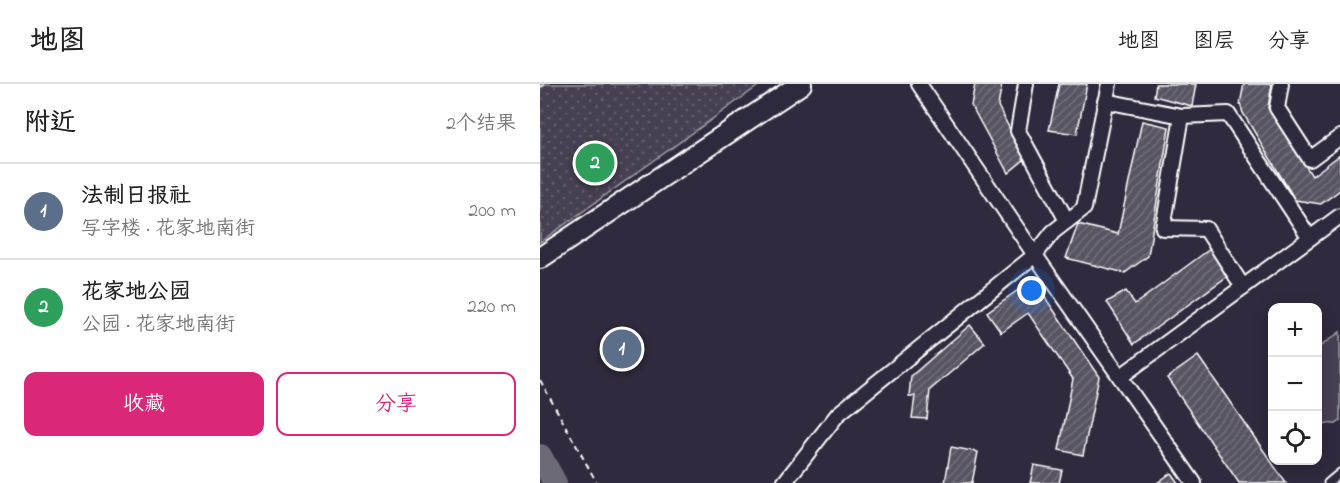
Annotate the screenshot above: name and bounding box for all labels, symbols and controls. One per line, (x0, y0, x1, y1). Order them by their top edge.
text: 地图 (30, 22, 86, 63)
text: 地图 (1118, 27, 1160, 57)
text: 图层 (1193, 27, 1235, 57)
text: 分享 (1268, 27, 1310, 57)
text: 附近 (24, 105, 76, 143)
text: 2个结果 (446, 110, 516, 139)
pin: 2 (576, 140, 614, 185)
text: 法制日报社 (81, 181, 191, 213)
text: 1 (40, 197, 47, 226)
text: 200 m (468, 197, 516, 226)
text: 写字楼 · 花家地南街 (81, 215, 255, 244)
your location (1017, 276, 1046, 305)
text: 花家地公园 (81, 277, 191, 309)
text: 2 (39, 293, 48, 322)
text: 220 m (467, 293, 516, 322)
map controls (1268, 303, 1322, 465)
button: + (1268, 303, 1322, 357)
text: 公园 · 花家地南街 (81, 311, 235, 340)
pin: 1 (602, 326, 641, 372)
button: − (1268, 357, 1322, 411)
button: 收藏 (24, 372, 264, 436)
button: 分享 (276, 372, 516, 436)
button: locate (1268, 411, 1322, 465)

